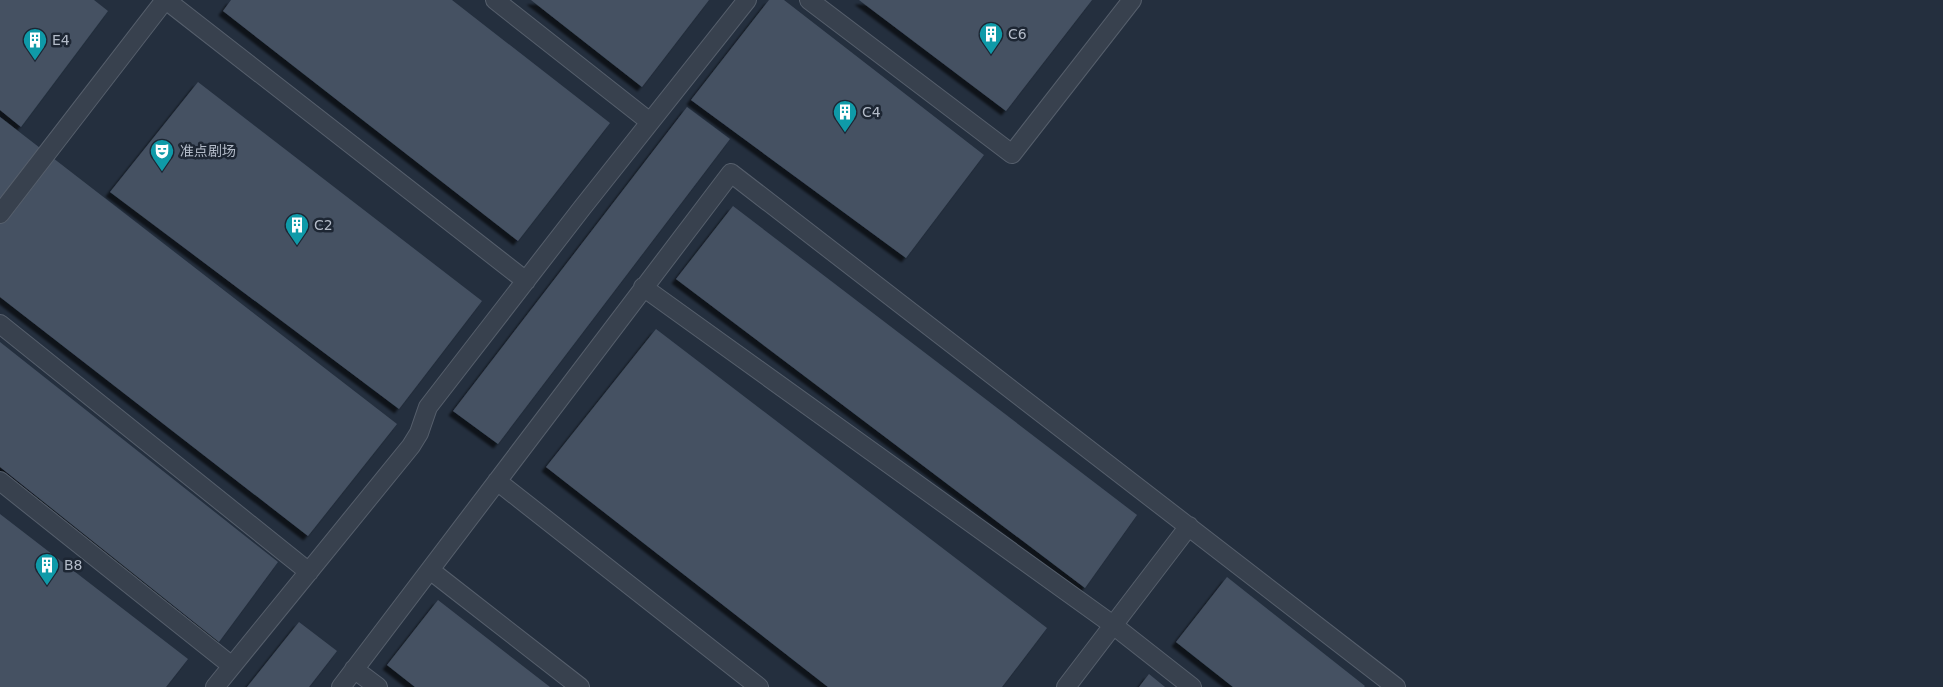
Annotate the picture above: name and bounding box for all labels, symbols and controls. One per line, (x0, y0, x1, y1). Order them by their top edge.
building icon: C6 (978, 21, 1004, 55)
place label: C6 (1008, 26, 1027, 42)
building icon: E4 (22, 27, 48, 61)
place label: E4 (52, 32, 70, 48)
building icon: C4 (832, 99, 858, 133)
place label: C4 (862, 104, 881, 120)
theatre icon: 准点剧场 (149, 138, 175, 172)
place label: 准点剧场 (180, 143, 236, 159)
building icon: C2 (284, 212, 310, 246)
place label: C2 (314, 217, 333, 233)
building icon: B8 (34, 552, 60, 586)
place label: B8 (64, 557, 83, 573)

